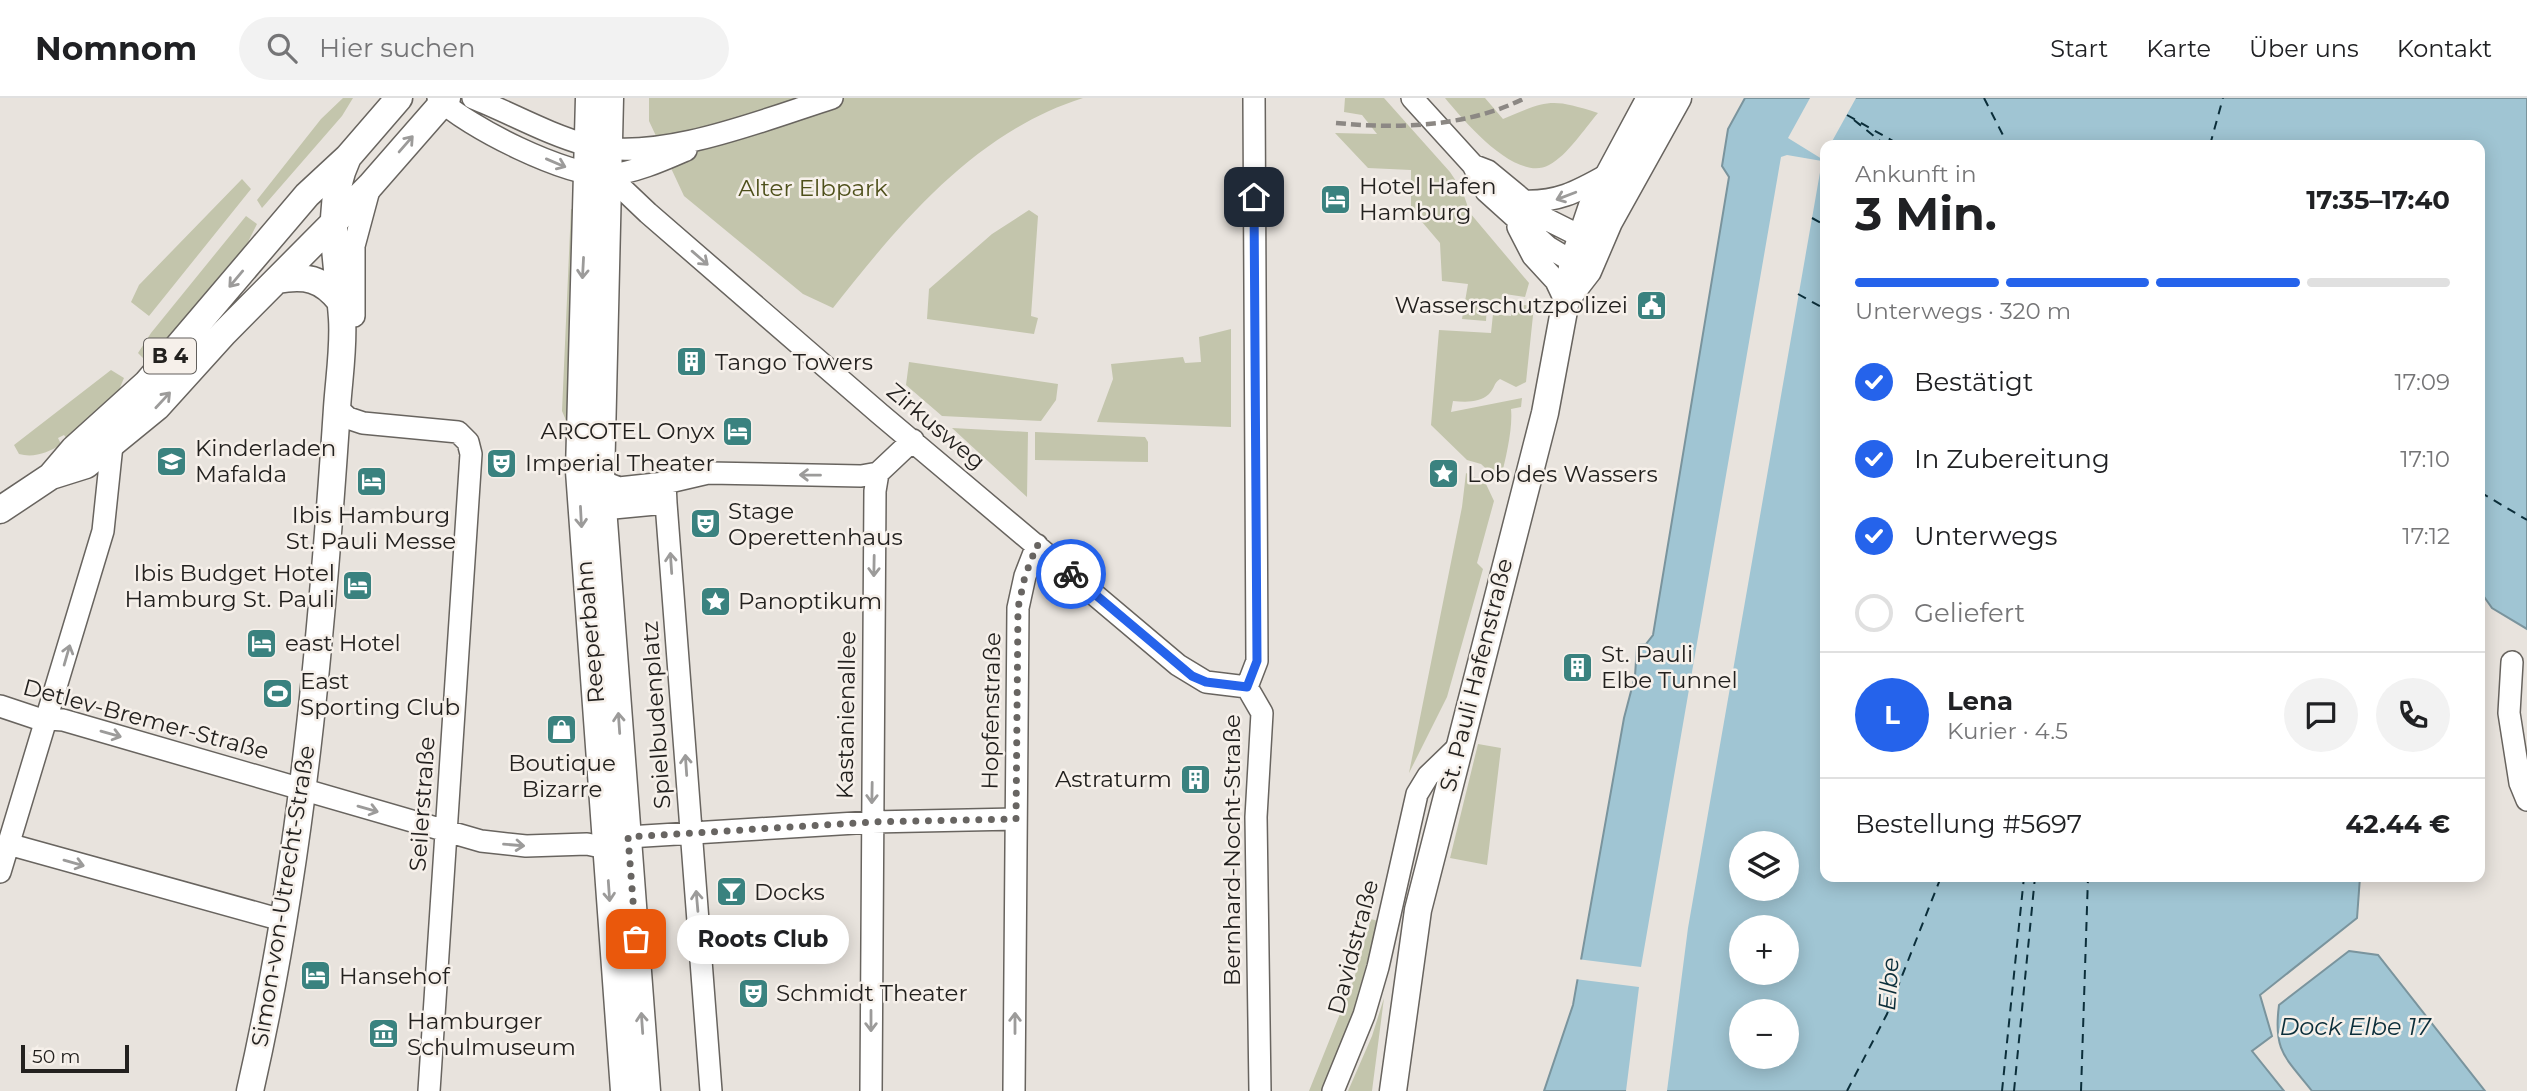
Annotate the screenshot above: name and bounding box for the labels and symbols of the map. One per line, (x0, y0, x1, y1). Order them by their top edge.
one-way arrow (398, 136, 414, 154)
one-way arrow (544, 157, 566, 170)
pin (1224, 167, 1284, 227)
place label: Hotel Hafen Hamburg (1359, 172, 1496, 226)
park label: Alter Elbpark (738, 174, 888, 202)
hotel icon: Hotel Hafen Hamburg (1319, 182, 1353, 216)
one-way arrow (1556, 191, 1577, 203)
one-way arrow (691, 250, 709, 266)
one-way arrow (577, 257, 590, 280)
one-way arrow (228, 270, 244, 288)
public building icon: Wasserschutzpolizei (1634, 288, 1668, 322)
place label: Wasserschutzpolizei (1395, 291, 1628, 319)
road number: B 4 (144, 338, 196, 374)
building icon: Tango Towers (675, 345, 709, 379)
place label: Tango Towers (715, 348, 873, 376)
street label: Zirkusweg (881, 377, 991, 475)
one-way arrow (155, 391, 171, 409)
hotel icon: ARCOTEL Onyx (721, 414, 755, 448)
place label: ARCOTEL Onyx (540, 417, 715, 445)
place label: Kinderladen Mafalda (195, 434, 336, 488)
school or university icon: Kinderladen Mafalda (155, 444, 189, 478)
theatre icon: Imperial Theater (485, 446, 519, 480)
place label: Imperial Theater (525, 449, 715, 477)
place icon: Lob des Wassers (1427, 457, 1461, 491)
place label: Lob des Wassers (1467, 460, 1658, 488)
hotel icon: Ibis Hamburg St. Pauli Messe (354, 464, 388, 498)
one-way arrow (799, 469, 822, 482)
place label: Stage Operettenhaus (728, 497, 903, 551)
place label: Ibis Hamburg St. Pauli Messe (286, 501, 456, 555)
one-way arrow (575, 506, 588, 528)
theatre icon: Stage Operettenhaus (688, 507, 722, 541)
courier (1036, 539, 1106, 609)
one-way arrow (664, 552, 677, 575)
one-way arrow (867, 554, 881, 577)
street label: St. Pauli Hafenstraße (1433, 556, 1519, 794)
place label: Ibis Budget Hotel Hamburg St. Pauli (124, 559, 335, 613)
street label: Reeperbahn (570, 559, 610, 705)
hotel icon: Ibis Budget Hotel Hamburg St. Pauli (341, 569, 375, 603)
place icon: Panoptikum (698, 584, 732, 618)
place label: Panoptikum (738, 587, 882, 615)
street label: Spielbudenplatz (635, 620, 677, 810)
hotel icon: east Hotel (245, 626, 279, 660)
place label: east Hotel (285, 629, 401, 657)
street label: Kastanienallee (831, 631, 861, 799)
street label: Hopfenstraße (976, 632, 1006, 790)
place label: St. Pauli Elbe Tunnel (1601, 640, 1738, 694)
one-way arrow (62, 644, 75, 666)
building icon: St. Pauli Elbe Tunnel (1561, 650, 1595, 684)
place label: East Sporting Club (300, 667, 460, 721)
street label: Detlev-Bremer-Straße (20, 673, 272, 765)
sports icon: East Sporting Club (260, 677, 294, 711)
shop icon: Boutique Bizarre (545, 712, 579, 746)
one-way arrow (612, 712, 625, 735)
street label: Bernhard-Nocht-Straße (1218, 714, 1246, 986)
one-way arrow (100, 729, 122, 742)
street label: Seilerstraße (403, 736, 441, 872)
street label: Simon-von-Utrecht-Straße (245, 743, 321, 1049)
place label: Boutique Bizarre (508, 749, 616, 803)
one-way arrow (680, 754, 693, 777)
building icon: Astraturm (1178, 762, 1212, 796)
place label: Astraturm (1055, 765, 1172, 793)
one-way arrow (865, 781, 879, 804)
one-way arrow (356, 804, 378, 817)
one-way arrow (502, 838, 524, 851)
one-way arrow (63, 857, 85, 870)
bar icon: Docks (714, 875, 748, 909)
street label: Davidstraße (1322, 877, 1384, 1017)
place label: Docks (754, 878, 825, 906)
one-way arrow (603, 879, 616, 902)
one-way arrow (690, 890, 703, 913)
pin (606, 909, 666, 969)
callout: Roots Club (678, 914, 850, 964)
water label: Elbe (1872, 956, 1905, 1012)
hotel icon: Hansehof (299, 959, 333, 993)
place label: Hansehof (339, 962, 451, 990)
theatre icon: Schmidt Theater (736, 976, 770, 1010)
place label: Schmidt Theater (776, 979, 968, 1007)
place label: Hamburger Schulmuseum (407, 1007, 576, 1061)
one-way arrow (864, 1009, 878, 1032)
one-way arrow (635, 1012, 648, 1035)
one-way arrow (1008, 1012, 1022, 1035)
water label: Dock Elbe 17 (2279, 1012, 2432, 1041)
museum icon: Hamburger Schulmuseum (367, 1017, 401, 1051)
scale bar (21, 1042, 130, 1074)

